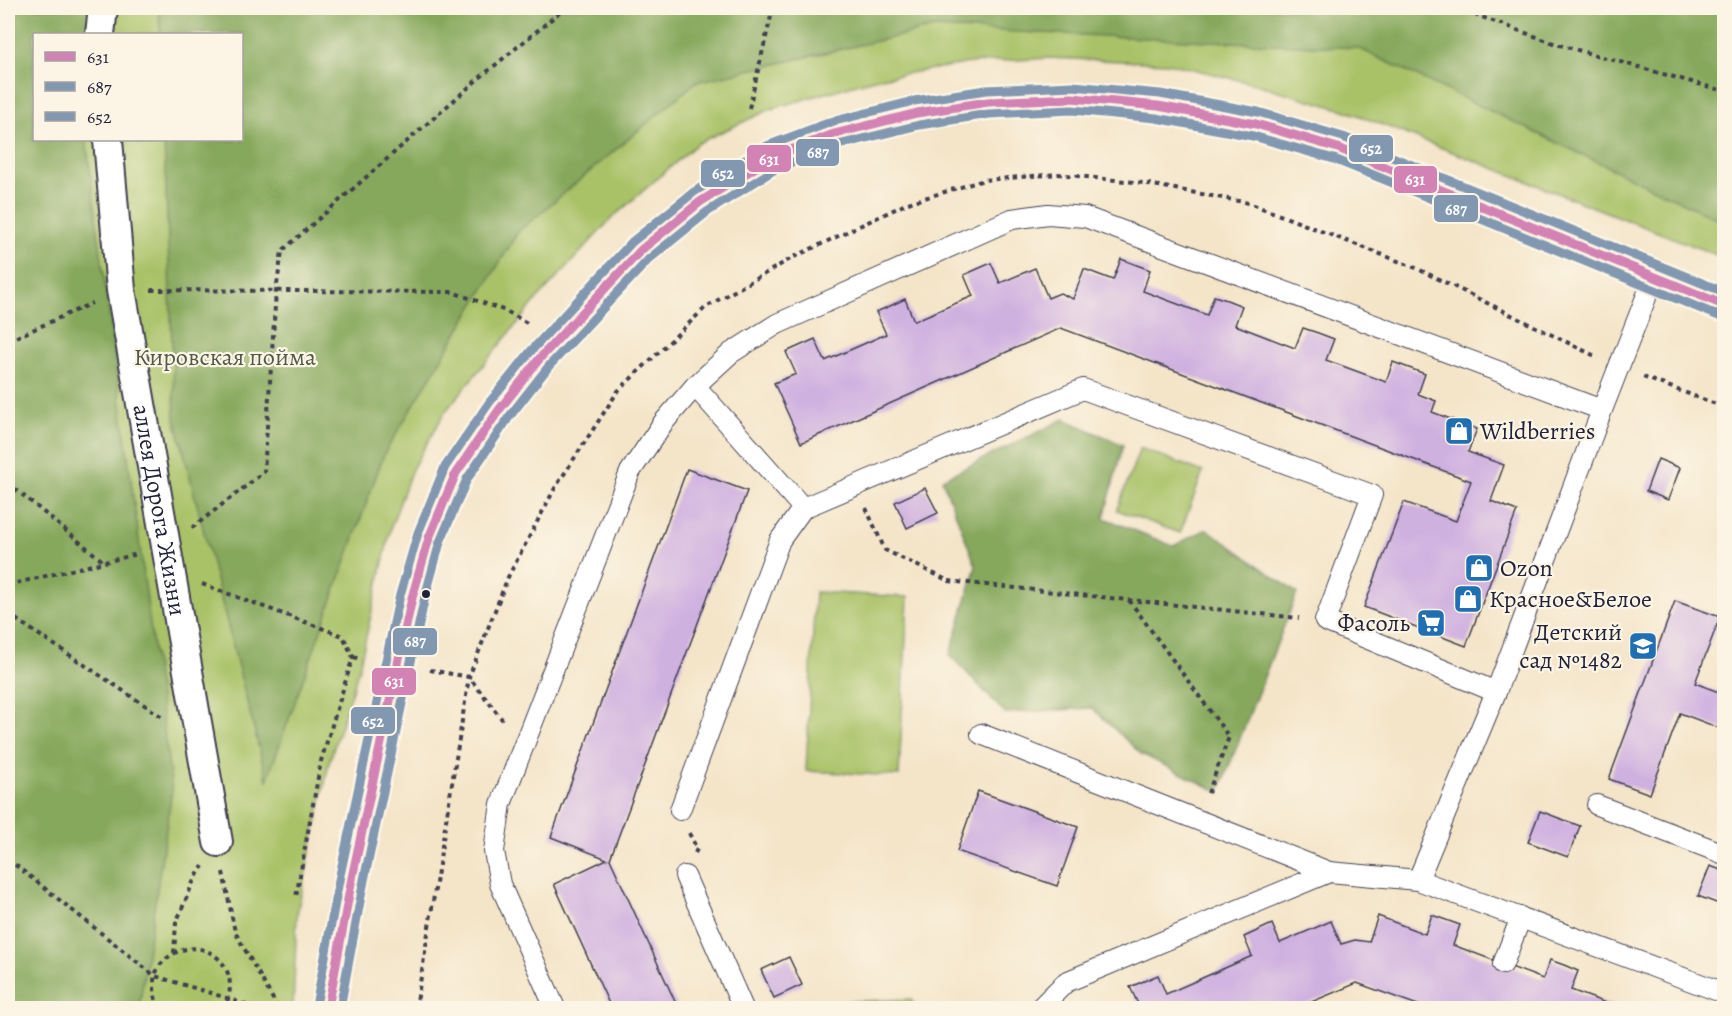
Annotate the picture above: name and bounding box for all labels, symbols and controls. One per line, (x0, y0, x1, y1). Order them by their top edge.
legend (33, 33, 243, 141)
text: 631 (87, 45, 109, 69)
text: 687 (87, 75, 112, 99)
text: 652 (87, 105, 112, 129)
line badge: 652 (1348, 134, 1394, 163)
line badge: 687 (795, 138, 840, 167)
text: 652 (1360, 138, 1382, 160)
text: 687 (807, 142, 829, 164)
line badge: 631 (746, 144, 792, 173)
text: 631 (759, 149, 779, 171)
line badge: 652 (700, 159, 746, 188)
text: 652 (712, 163, 734, 185)
line badge: 631 (1393, 165, 1438, 194)
text: 631 (1405, 169, 1425, 191)
line badge: 687 (1433, 194, 1479, 223)
text: 687 (1445, 199, 1467, 221)
park label: Кировская пойма (134, 341, 316, 373)
street label: аллея Дорога Жизни (125, 402, 194, 618)
shop icon: Wildberries (1443, 415, 1475, 447)
place label: Wildberries (1479, 415, 1595, 447)
shop icon: Ozon (1463, 552, 1495, 584)
place label: Ozon (1500, 552, 1553, 584)
shop icon: Красное&Белое (1452, 583, 1484, 615)
place label: Красное&Белое (1489, 583, 1652, 615)
unlabelled marker (420, 588, 432, 600)
place label: Фасоль (1337, 607, 1411, 639)
supermarket icon: Фасоль (1415, 607, 1447, 639)
place label: Детский сад №1482 (1519, 616, 1622, 676)
line badge: 687 (392, 627, 438, 656)
school or university icon: Детский сад №1482 (1627, 630, 1659, 662)
text: 687 (404, 631, 426, 653)
line badge: 631 (371, 667, 417, 696)
text: 631 (384, 671, 404, 693)
line badge: 652 (350, 706, 396, 735)
text: 652 (362, 711, 384, 733)

